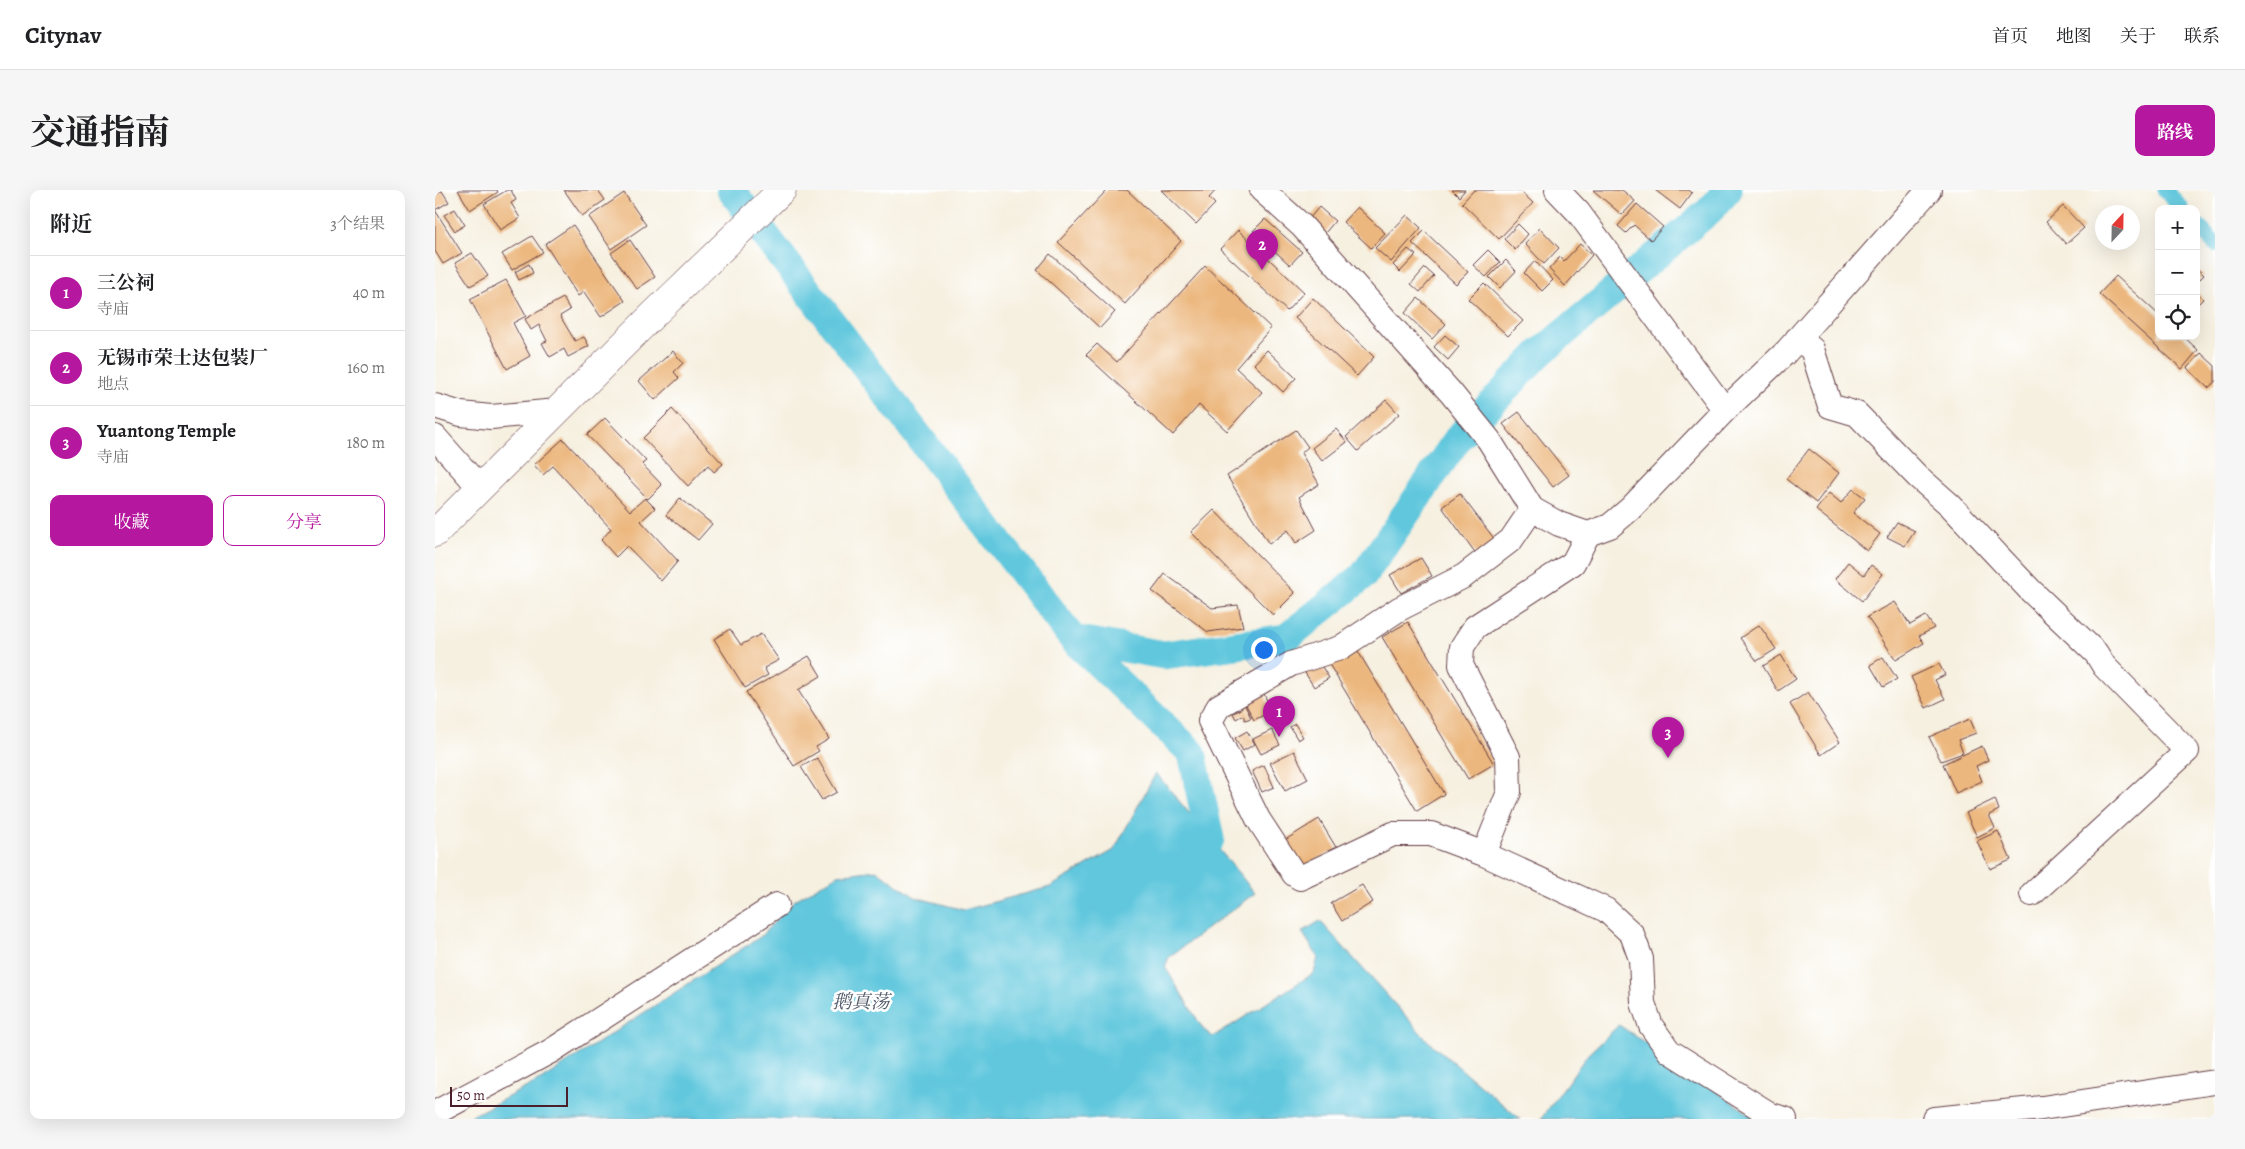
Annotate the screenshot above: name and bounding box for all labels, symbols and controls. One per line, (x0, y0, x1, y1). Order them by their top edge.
text: Citynav (25, 19, 101, 51)
text: 首页 (1992, 24, 2028, 48)
text: 地图 (2056, 24, 2092, 48)
text: 关于 (2120, 24, 2156, 48)
text: 联系 (2184, 24, 2220, 48)
button: 路线 (2135, 105, 2215, 156)
text: 交通指南 (30, 108, 170, 156)
north arrow (2095, 205, 2140, 250)
map controls (2155, 205, 2200, 340)
button: + (2155, 205, 2200, 250)
text: 附近 (50, 210, 92, 238)
text: 3个结果 (330, 213, 385, 235)
pin: 2 (1246, 229, 1278, 270)
button: − (2155, 250, 2200, 295)
text: 三公祠 (97, 270, 154, 296)
text: 1 (63, 282, 69, 304)
text: 40 m (353, 282, 385, 304)
button: locate (2155, 295, 2200, 340)
text: 寺庙 (97, 298, 129, 320)
text: 无锡市荣士达包装厂 (97, 345, 268, 371)
text: 2 (62, 357, 70, 379)
text: 160 m (347, 357, 385, 379)
text: 地点 (97, 373, 129, 395)
text: Yuantong Temple (97, 418, 236, 444)
text: 3 (63, 432, 69, 454)
text: 180 m (347, 432, 385, 454)
text: 寺庙 (97, 446, 129, 468)
button: 收藏 (50, 495, 213, 546)
button: 分享 (223, 495, 385, 546)
your location (1251, 637, 1277, 663)
pin: 1 (1263, 696, 1295, 737)
pin: 3 (1652, 717, 1684, 758)
water label: 鹅真荡 (832, 989, 892, 1015)
scale bar (450, 1084, 567, 1107)
text: 50 m (457, 1086, 485, 1105)

